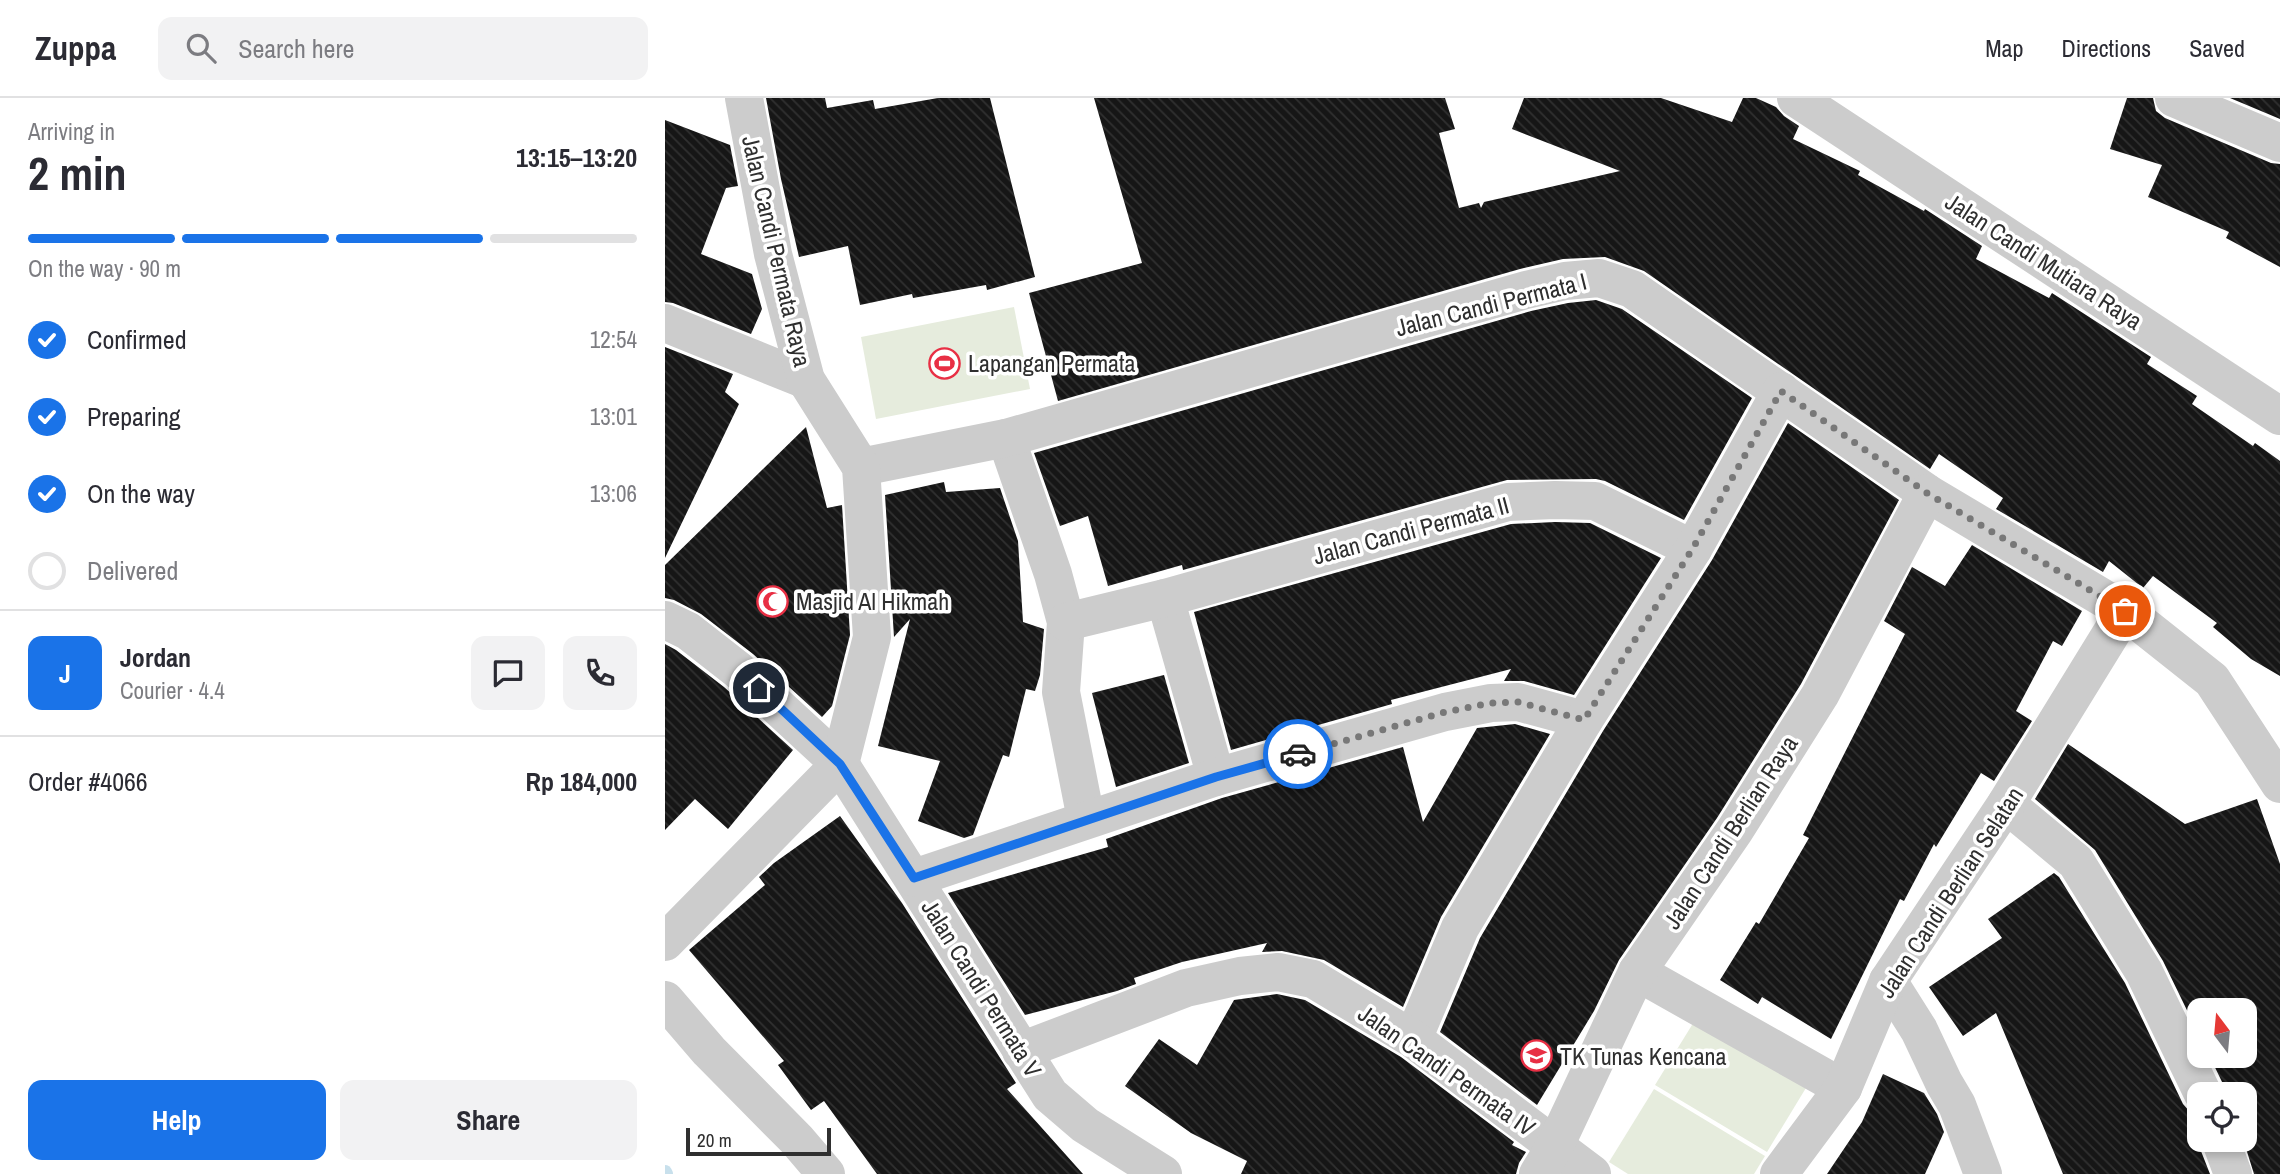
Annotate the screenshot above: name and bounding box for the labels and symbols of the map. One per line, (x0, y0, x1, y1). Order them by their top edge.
street label: Jalan Candi Permata Raya (735, 132, 819, 370)
street label: Jalan Candi Mutiara Raya (1939, 185, 2149, 337)
street label: Jalan Candi Permata I (1392, 265, 1590, 343)
sports icon: Lapangan Permata (928, 346, 962, 380)
place label: Lapangan Permata (968, 347, 1135, 379)
street label: Jalan Candi Permata II (1310, 488, 1512, 572)
pin (2095, 581, 2155, 641)
mosque icon: Masjid Al Hikmah (756, 584, 790, 618)
place label: Masjid Al Hikmah (796, 585, 949, 617)
pin (729, 658, 789, 718)
courier (1263, 719, 1333, 789)
street label: Jalan Candi Berlian Raya (1656, 729, 1805, 935)
street label: Jalan Candi Berlian Selatan (1870, 781, 2030, 1003)
street label: Jalan Candi Permata V (915, 893, 1049, 1083)
street label: Jalan Candi Permata IV (1352, 997, 1542, 1143)
north arrow (2187, 998, 2257, 1068)
school or university icon: TK Tunas Kencana (1520, 1039, 1554, 1073)
place label: TK Tunas Kencana (1560, 1040, 1727, 1072)
scale bar (686, 1125, 831, 1157)

